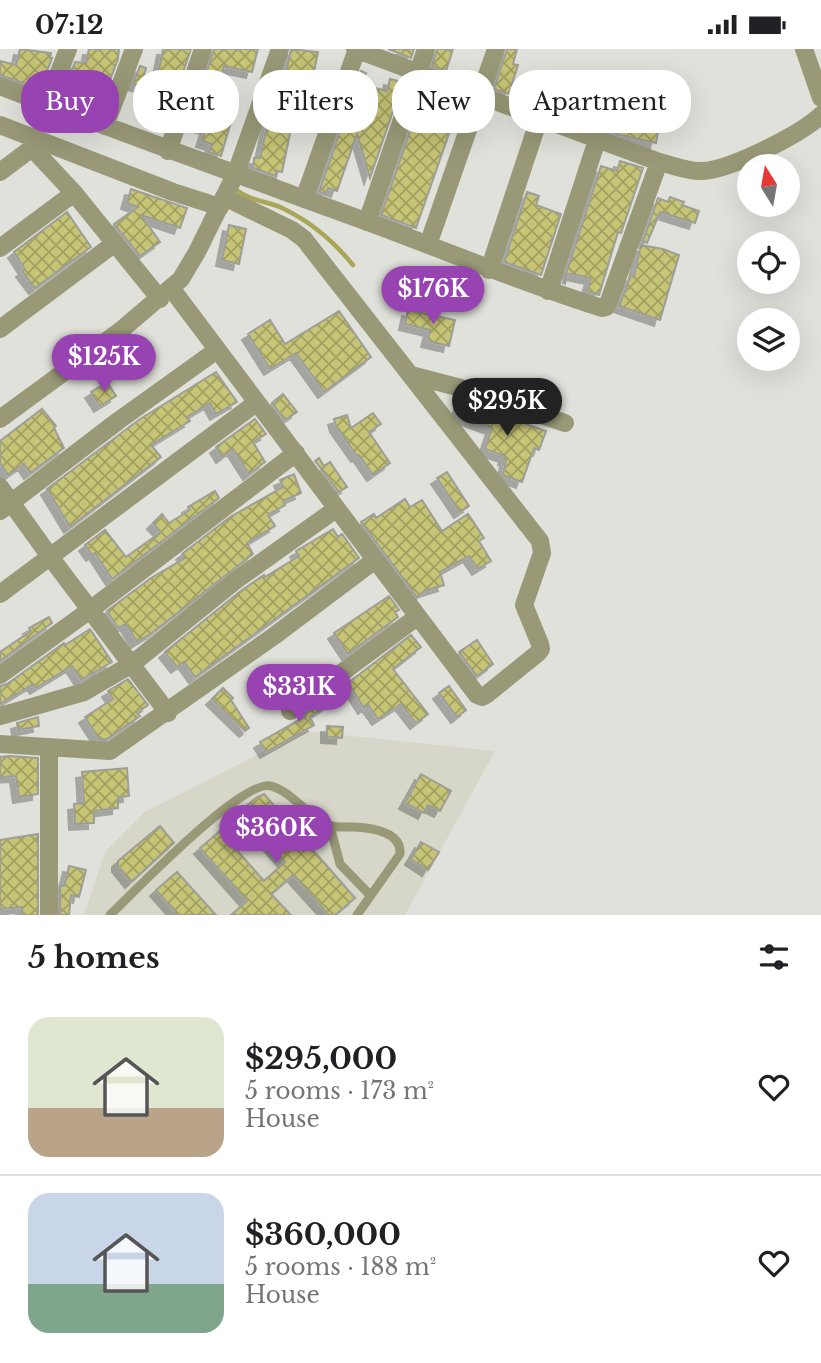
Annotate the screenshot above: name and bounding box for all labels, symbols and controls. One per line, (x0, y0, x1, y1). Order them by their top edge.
text: 07:12 (35, 9, 104, 41)
chip: Buy (21, 70, 119, 133)
chip: Rent (133, 70, 239, 133)
chip: Filters (253, 70, 378, 133)
chip: New (392, 70, 495, 133)
chip: Apartment (509, 70, 691, 133)
north arrow (737, 154, 800, 217)
map controls (737, 154, 800, 371)
button: locate (737, 231, 800, 294)
pin: $176K (384, 267, 482, 326)
text: $176K (397, 275, 469, 303)
button: layers (737, 308, 800, 371)
pin: $125K (55, 335, 153, 394)
text: $125K (68, 343, 140, 371)
pin: $295K (458, 379, 556, 438)
text: $295K (468, 387, 546, 415)
pin: $331K (250, 665, 348, 724)
text: $331K (262, 673, 336, 701)
pin: $360K (227, 805, 325, 865)
text: $360K (235, 814, 317, 842)
icon: filters (755, 938, 793, 976)
text: 5 homes (28, 939, 160, 976)
text: $295,000 (245, 1040, 397, 1077)
icon: home (84, 1045, 168, 1129)
icon: heart (755, 1068, 793, 1106)
text: 5 rooms · 173 m² (245, 1077, 434, 1105)
text: House (245, 1105, 320, 1133)
text: $360,000 (245, 1216, 401, 1253)
icon: home (84, 1221, 168, 1305)
icon: heart (755, 1244, 793, 1282)
text: 5 rooms · 188 m² (245, 1253, 436, 1281)
text: House (245, 1281, 320, 1309)

